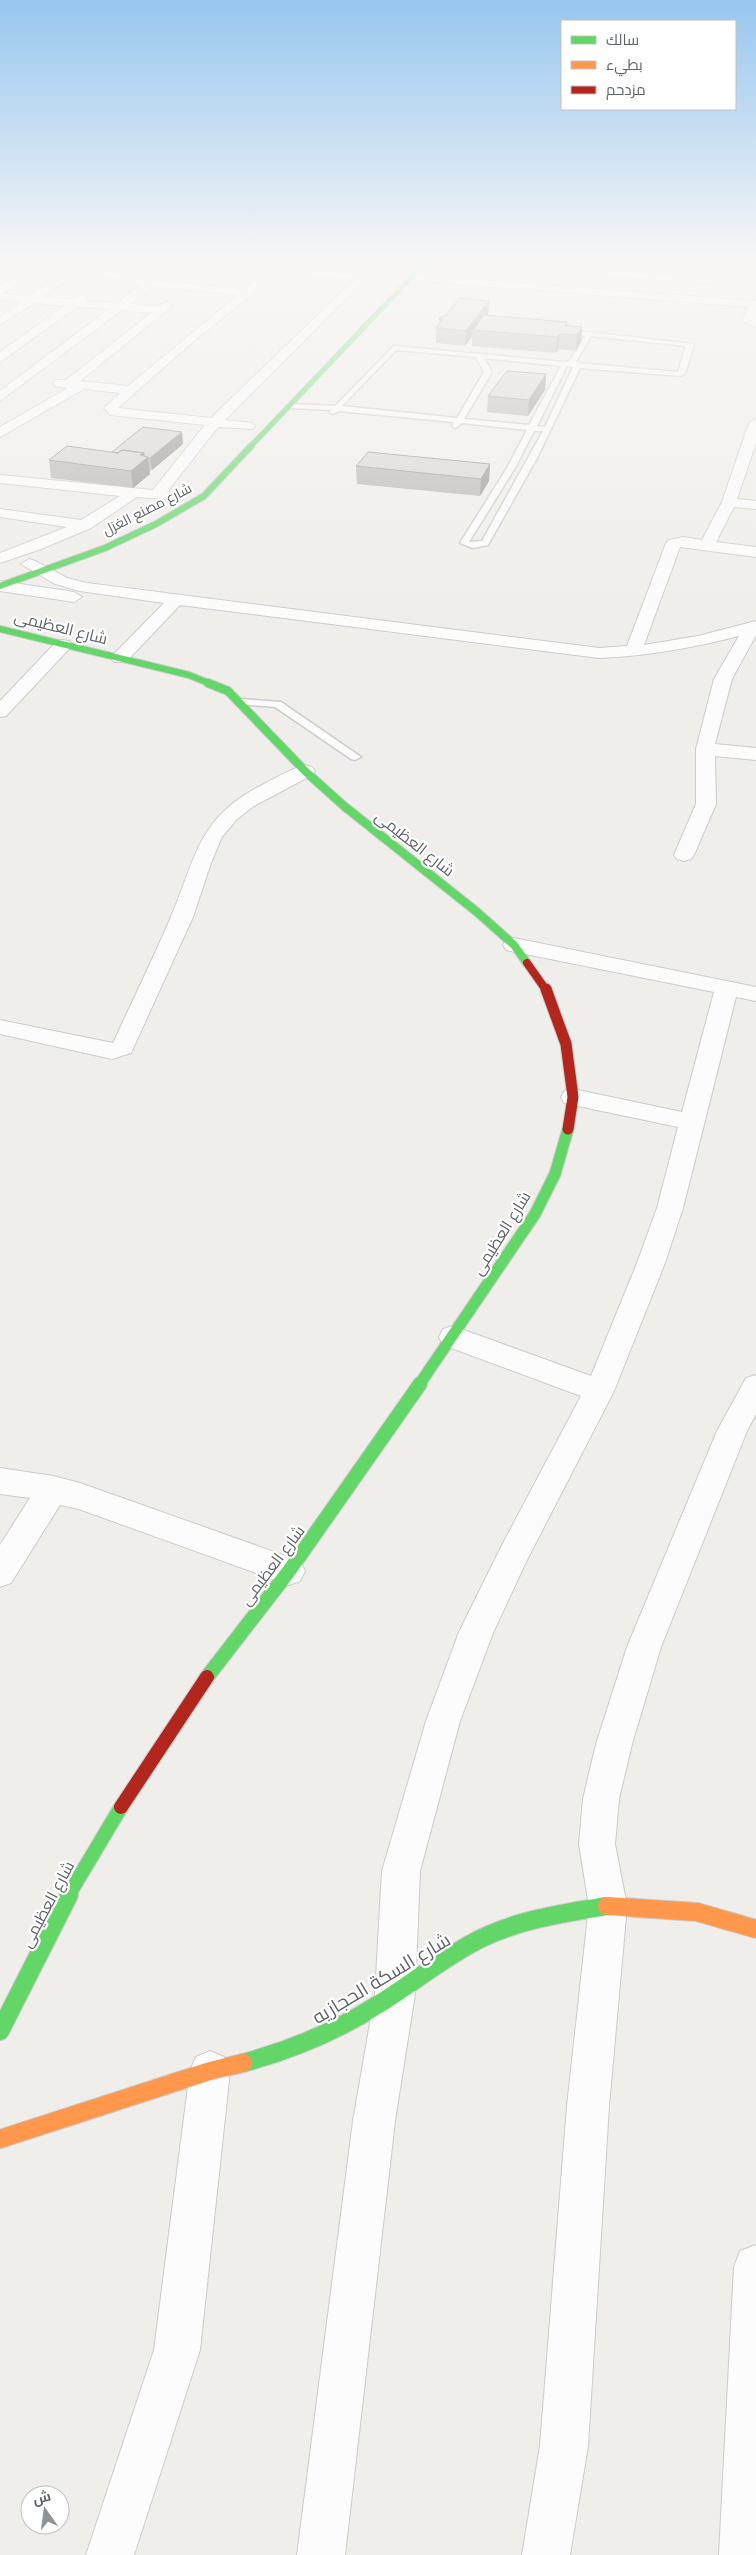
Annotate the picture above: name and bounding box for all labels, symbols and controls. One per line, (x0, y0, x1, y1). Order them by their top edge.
legend (561, 20, 736, 110)
text: سالك (606, 31, 639, 49)
text: بطيء (606, 56, 643, 77)
text: مزدحم (606, 81, 646, 100)
street label: شارع مصنع الغزل (100, 480, 195, 539)
street label: شارع العظيمى (12, 607, 109, 650)
street label: شارع العظيمى (370, 807, 458, 882)
street label: شارع العظيمى (468, 1188, 536, 1280)
street label: شارع العظيمى (236, 1522, 310, 1610)
street label: شارع العظيمى (17, 1858, 80, 1952)
street label: شارع السكة الحجازيه (308, 1929, 456, 2031)
north arrow (20, 2485, 70, 2535)
text: ش (31, 2487, 53, 2508)

